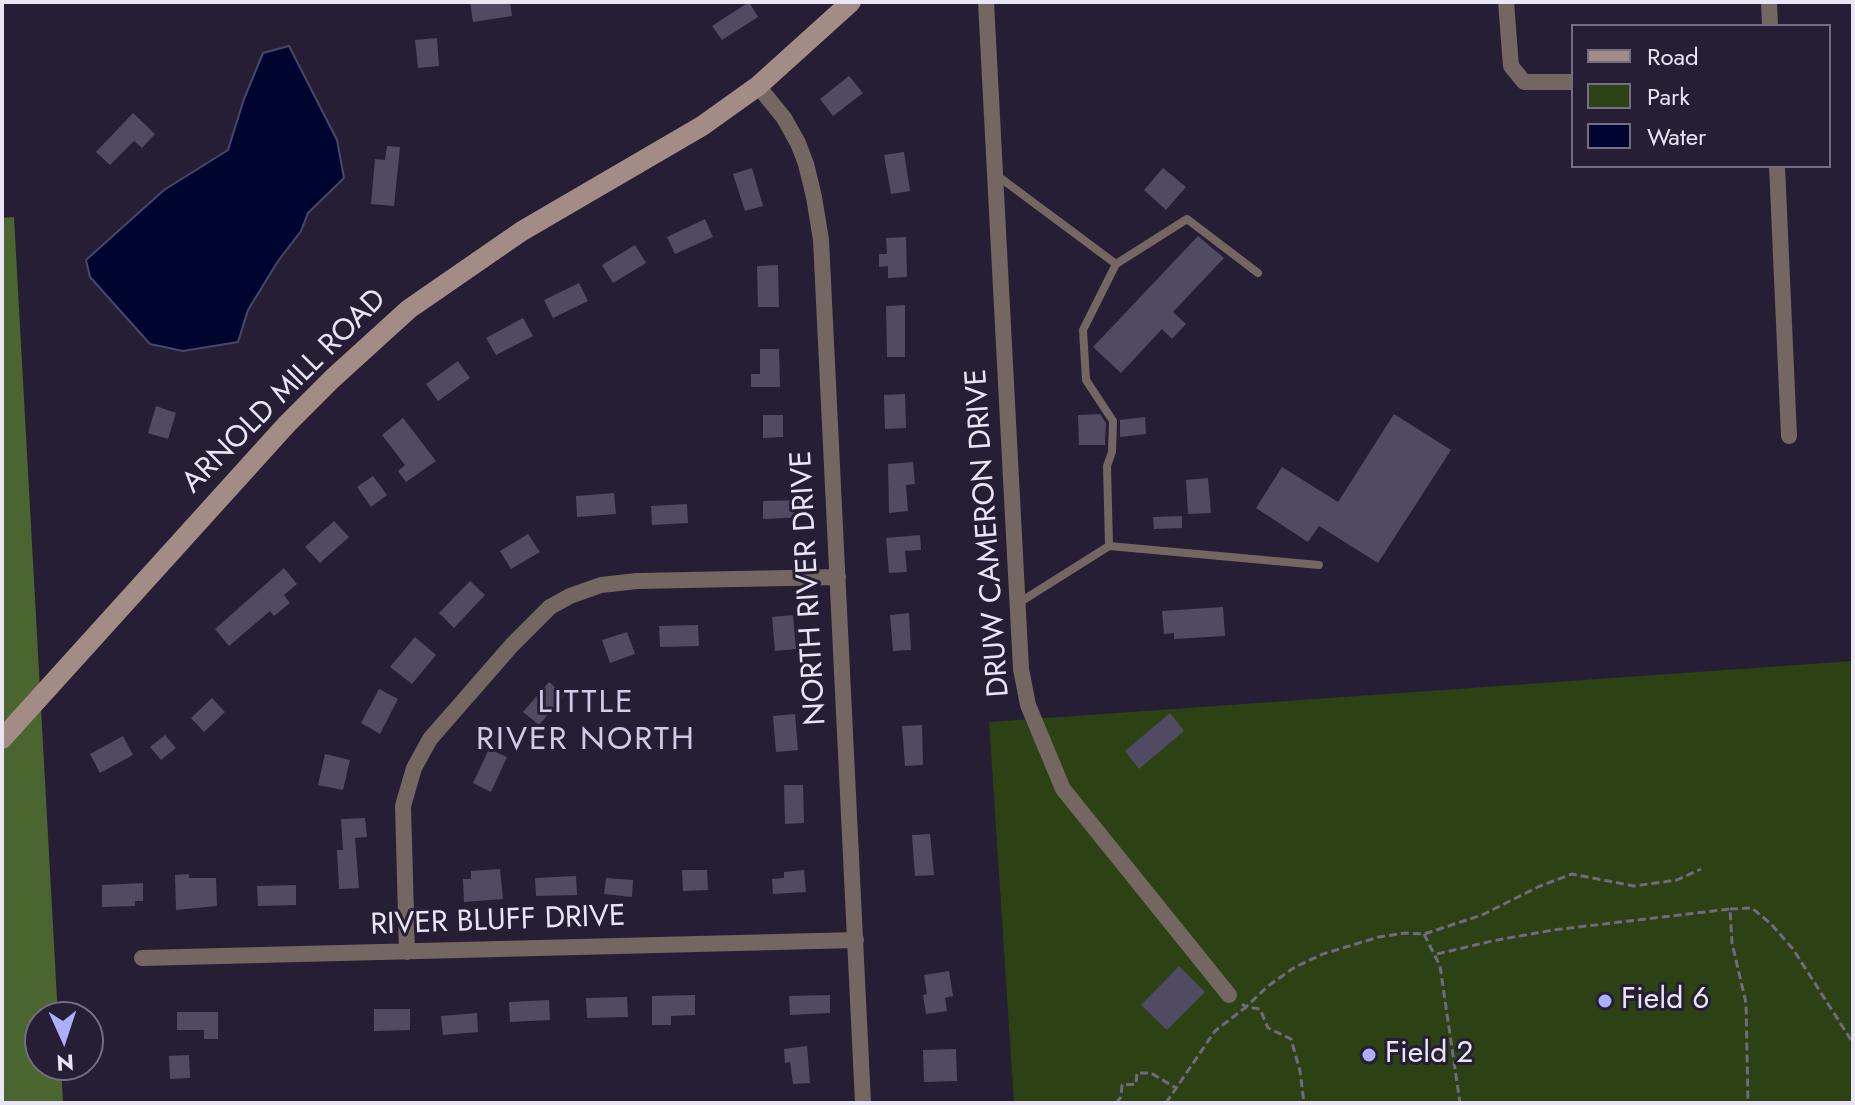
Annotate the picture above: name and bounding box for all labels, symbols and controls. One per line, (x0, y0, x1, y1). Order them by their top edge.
legend (1571, 24, 1831, 168)
text: Road (1647, 39, 1699, 74)
text: Park (1647, 79, 1690, 114)
text: Water (1647, 119, 1706, 154)
street label: ARNOLD MILL ROAD (175, 282, 395, 502)
street label: DRUW CAMERON DRIVE (960, 368, 1018, 698)
street label: NORTH RIVER DRIVE (785, 450, 835, 726)
district label: LITTLE RIVER NORTH (476, 685, 696, 760)
street label: RIVER BLUFF DRIVE (370, 900, 626, 944)
place label: Field 6 (1621, 983, 1710, 1019)
marker: Field 6 (1596, 992, 1614, 1010)
north arrow (24, 1001, 104, 1081)
place label: Field 2 (1385, 1037, 1473, 1073)
marker: Field 2 (1360, 1046, 1378, 1064)
text: N (56, 1047, 75, 1079)

